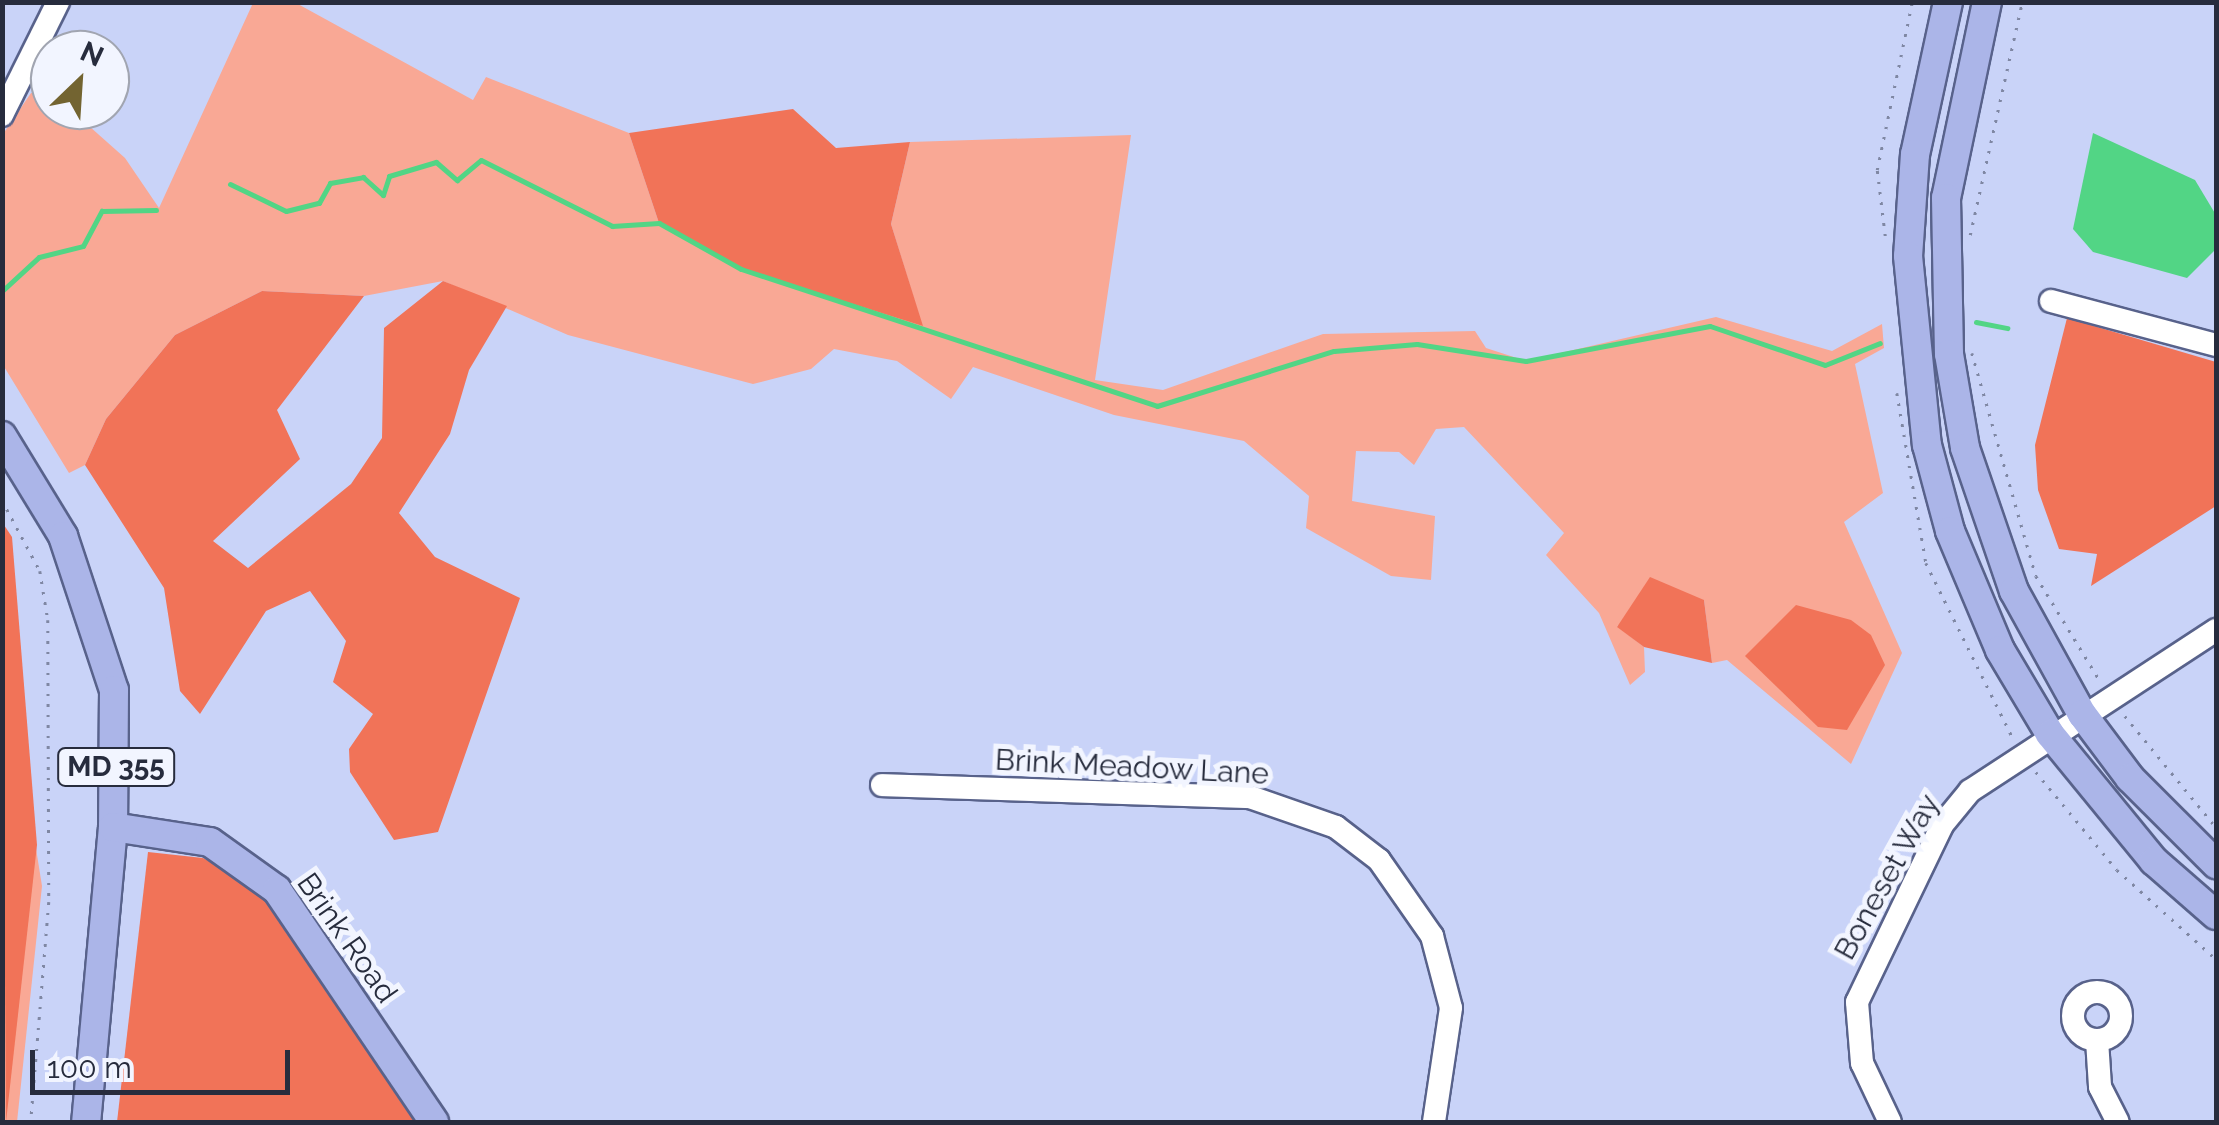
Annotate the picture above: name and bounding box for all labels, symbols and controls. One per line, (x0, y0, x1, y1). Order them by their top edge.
north arrow (30, 30, 130, 130)
text: N (75, 35, 109, 74)
street label: Brink Meadow Lane (994, 742, 1270, 792)
road number: MD 355 (56, 744, 176, 790)
street label: Boneset Way (1827, 788, 1947, 966)
street label: Brink Road (289, 866, 405, 1010)
scale bar (35, 1030, 295, 1092)
text: 100 m (47, 1050, 132, 1085)

